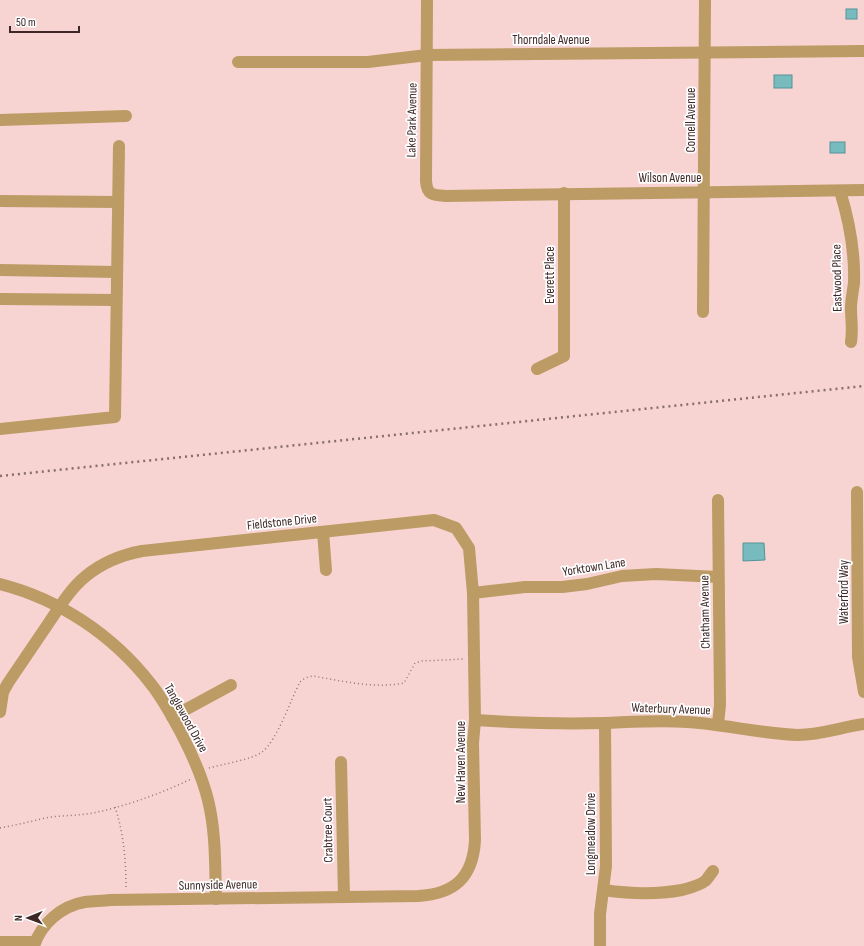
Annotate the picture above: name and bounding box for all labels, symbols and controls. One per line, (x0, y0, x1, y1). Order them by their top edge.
scale bar (10, 8, 79, 34)
text: 50 m (16, 15, 36, 30)
street label: Thorndale Avenue (512, 32, 590, 48)
street label: Lake Park Avenue (403, 82, 421, 158)
street label: Cornell Avenue (683, 88, 699, 152)
street label: Wilson Avenue (639, 170, 701, 186)
street label: Eastwood Place (828, 244, 846, 312)
street label: Everett Place (542, 246, 558, 304)
street label: Fieldstone Drive (246, 510, 318, 534)
street label: Yorktown Lane (561, 554, 627, 580)
street label: Waterford Way (836, 560, 852, 624)
street label: Chatham Avenue (696, 575, 714, 649)
street label: Tanglewood Drive (161, 681, 211, 755)
street label: Waterbury Avenue (631, 700, 711, 718)
street label: New Haven Avenue (453, 721, 469, 803)
street label: Longmeadow Drive (583, 793, 599, 875)
street label: Crabtree Court (319, 797, 337, 863)
street label: Sunnyside Avenue (179, 876, 257, 894)
north arrow (8, 898, 48, 938)
text: N (12, 915, 25, 921)

